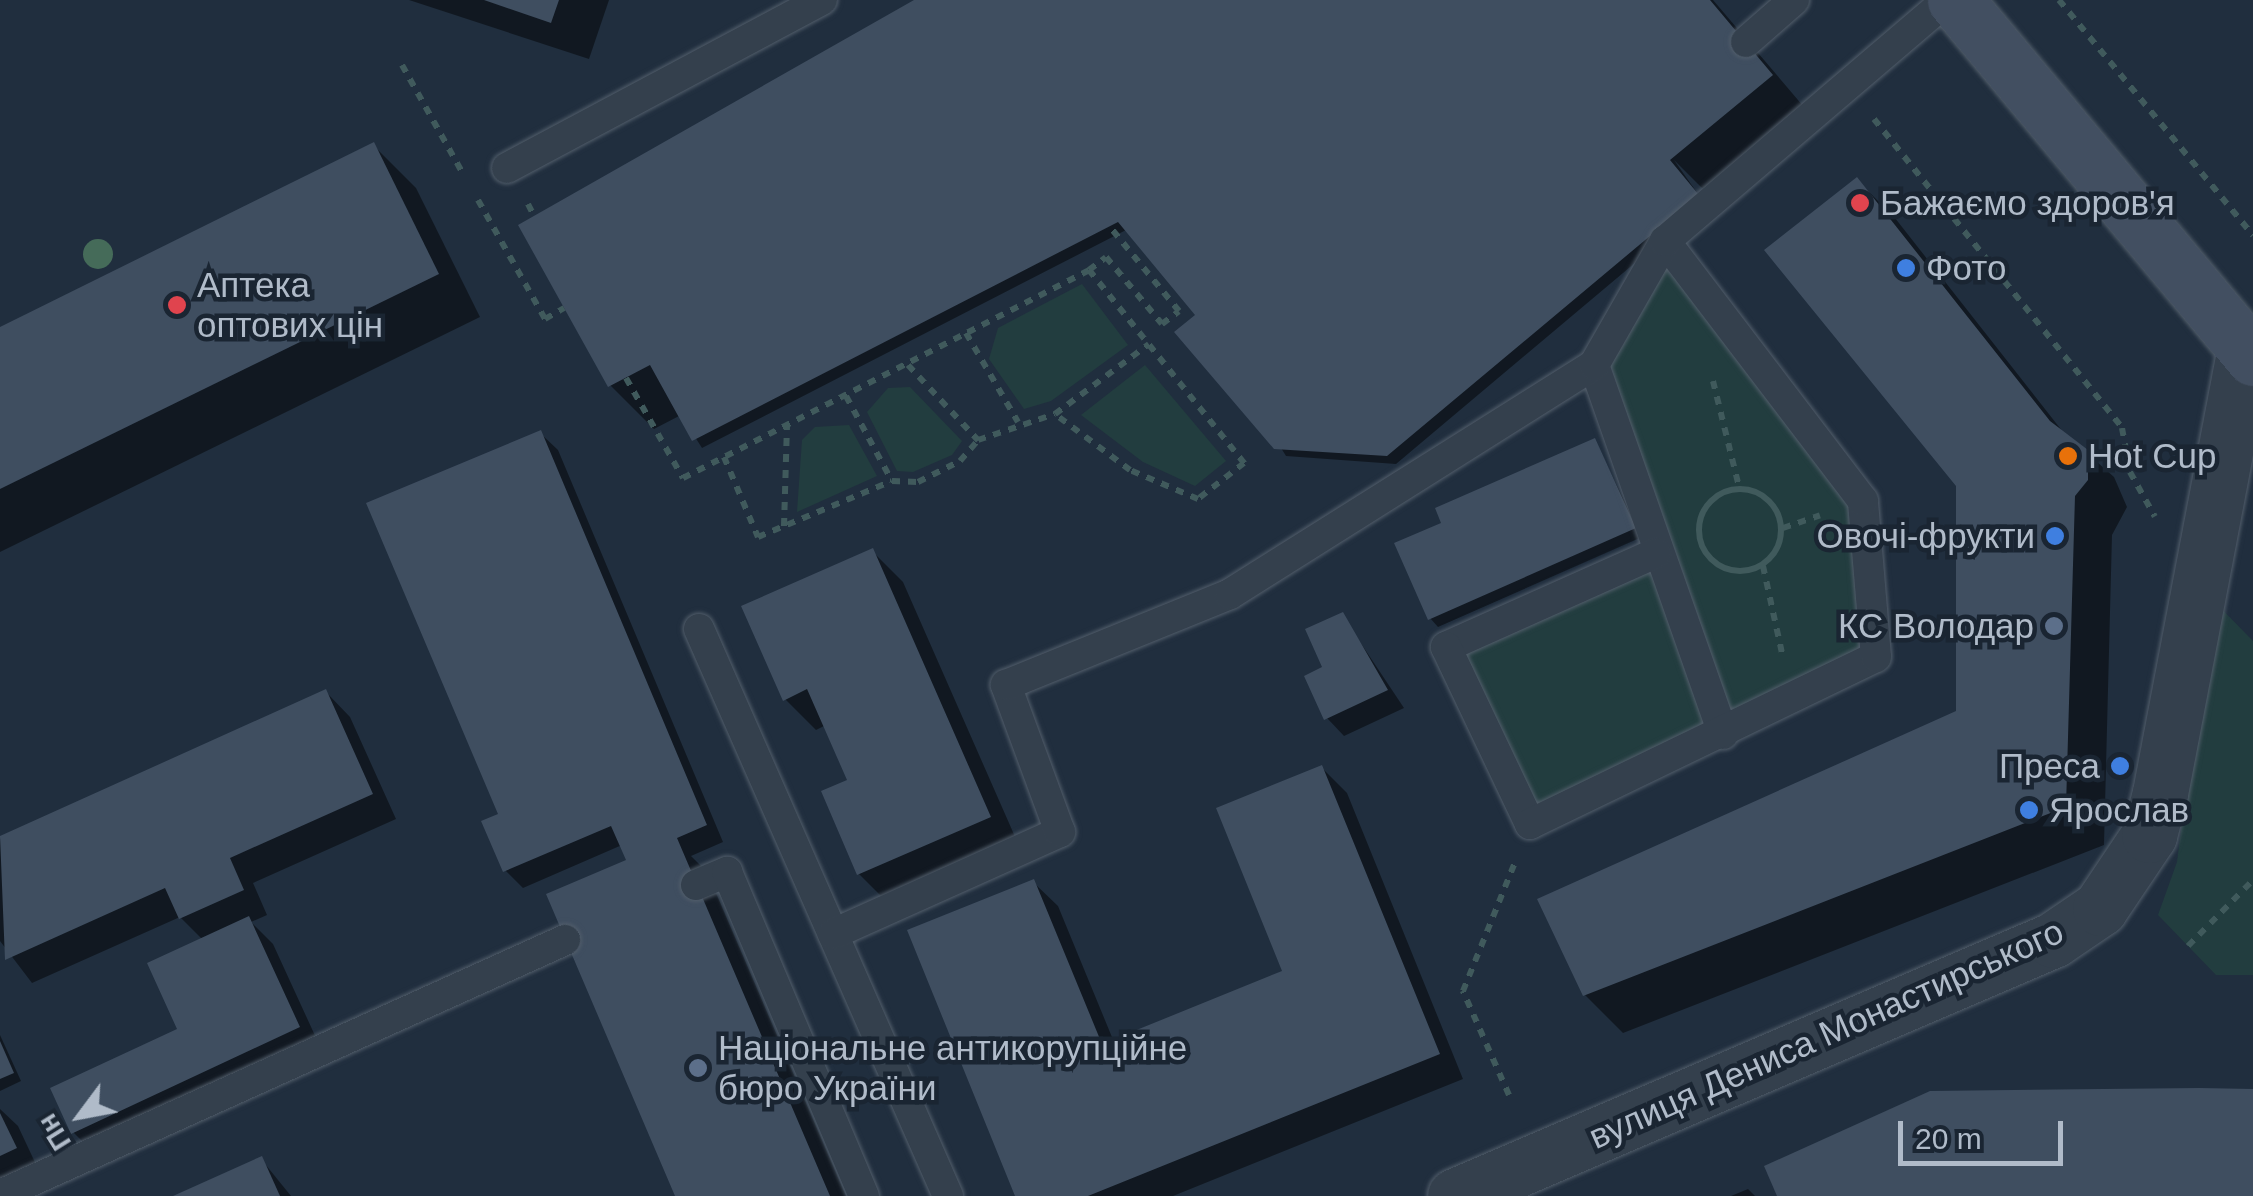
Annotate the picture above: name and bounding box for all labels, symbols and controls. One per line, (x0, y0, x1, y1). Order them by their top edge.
place label: Бажаємо здоров'я (1880, 182, 2175, 224)
marker: Бажаємо здоров'я (1849, 192, 1871, 214)
place label: Фото (1926, 247, 2006, 289)
marker: Фото (1895, 257, 1917, 279)
place label: Аптека оптових цін (197, 264, 383, 346)
marker: Аптека оптових цін (166, 294, 188, 316)
place label: Hot Cup (2088, 435, 2216, 477)
marker: Hot Cup (2057, 445, 2079, 467)
place label: Овочі-фрукти (1817, 515, 2035, 557)
marker: Овочі-фрукти (2044, 525, 2066, 547)
place label: КС Володар (1838, 605, 2034, 647)
marker: КС Володар (2043, 615, 2065, 637)
place label: Преса (1999, 745, 2100, 787)
marker: Преса (2109, 755, 2131, 777)
place label: Ярослав (2049, 789, 2189, 831)
marker: Ярослав (2018, 799, 2040, 821)
street label: вулиця Дениса Монастирського (1582, 910, 2070, 1158)
place label: Національне антикорупційне бюро України (718, 1027, 1187, 1109)
marker: Національне антикорупційне бюро України (687, 1057, 709, 1079)
north arrow (30, 1066, 130, 1166)
scale bar (1903, 1101, 2068, 1163)
text: Пн (31, 1108, 77, 1156)
text: 20 m (1915, 1122, 1982, 1155)

